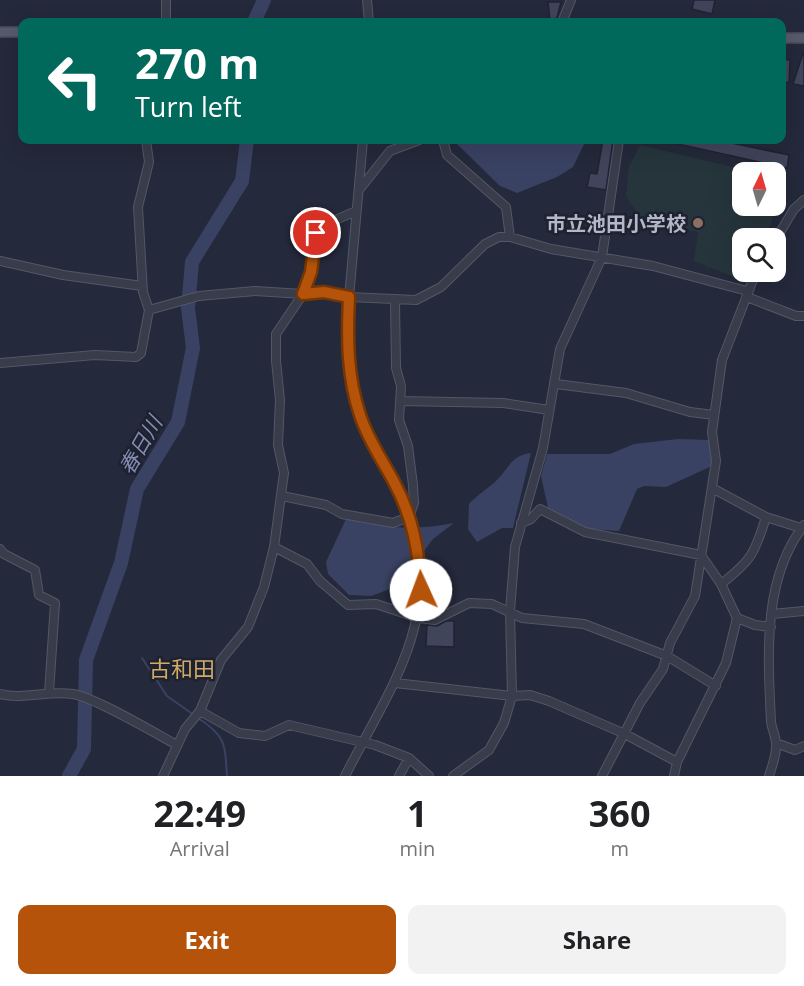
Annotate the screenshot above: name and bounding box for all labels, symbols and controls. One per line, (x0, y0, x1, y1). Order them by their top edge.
text: 270 m (135, 34, 259, 91)
icon: left (36, 42, 114, 120)
text: Turn left (135, 88, 242, 125)
north arrow (732, 162, 786, 216)
map controls (732, 162, 786, 282)
pin (290, 207, 341, 258)
place label: 市立池田小学校 (546, 210, 686, 237)
icon: arrive (299, 216, 332, 249)
marker: 市立池田小学校 (691, 216, 705, 230)
button: search (732, 228, 786, 282)
water label: 春日川 (112, 409, 169, 479)
position arrow (389, 558, 453, 622)
district label: 古和田 (149, 653, 215, 683)
text: 22:49 (153, 789, 246, 838)
text: 1 (407, 789, 428, 838)
text: 360 (589, 789, 651, 838)
text: Arrival (170, 835, 230, 862)
text: min (399, 835, 435, 862)
text: m (610, 835, 629, 862)
button: Exit (18, 905, 396, 974)
button: Share (408, 905, 786, 974)

